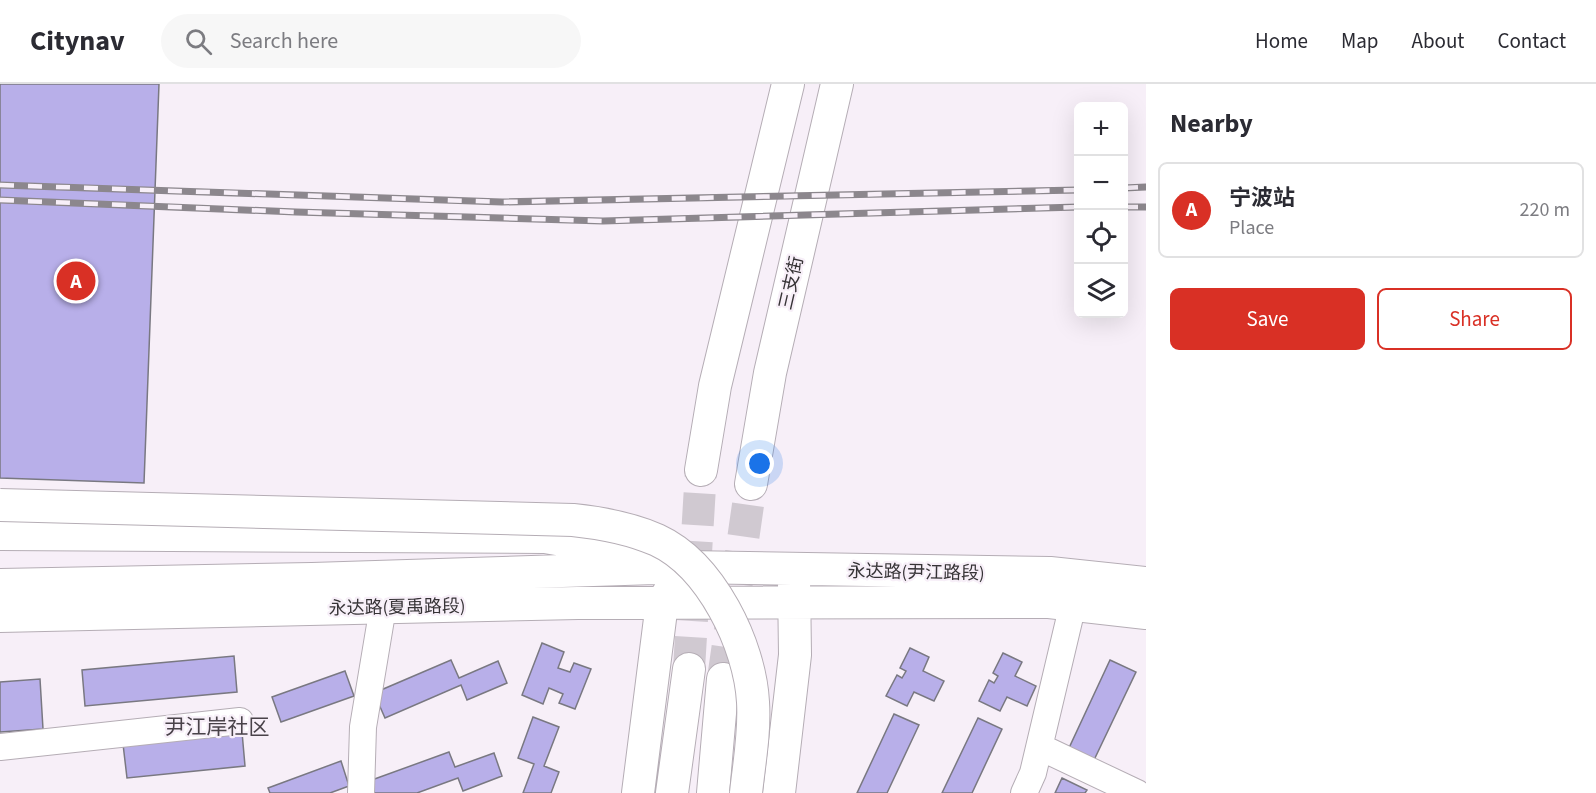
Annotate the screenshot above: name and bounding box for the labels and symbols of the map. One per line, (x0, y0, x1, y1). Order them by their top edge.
street label: 三支街 (773, 254, 810, 312)
pin: A (56, 258, 96, 304)
your location (745, 449, 774, 478)
street label: 永达路(尹江路段) (847, 559, 985, 586)
street label: 永达路(夏禹路段) (328, 594, 466, 621)
district label: 尹江岸社区 (165, 712, 270, 742)

